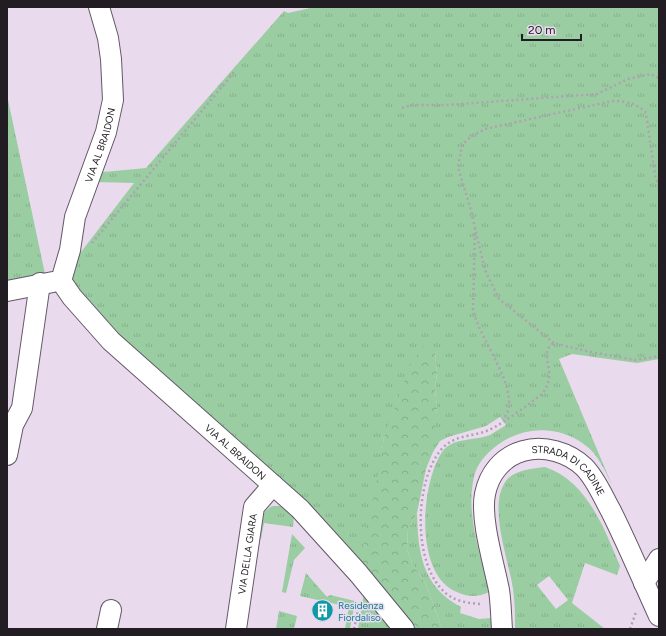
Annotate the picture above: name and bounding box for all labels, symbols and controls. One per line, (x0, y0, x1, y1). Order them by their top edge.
scale bar (522, 16, 581, 42)
text: 20 m (528, 23, 556, 37)
street label: VIA AL BRAIDON (82, 106, 118, 184)
street label: VIA AL BRAIDON (202, 421, 269, 482)
street label: STRADA DI CADINE (531, 442, 608, 498)
street label: VIA DELLA GIARA (235, 512, 259, 595)
building icon: Residenza Fiordaliso (310, 598, 336, 624)
place label: Residenza Fiordaliso (338, 599, 384, 624)

